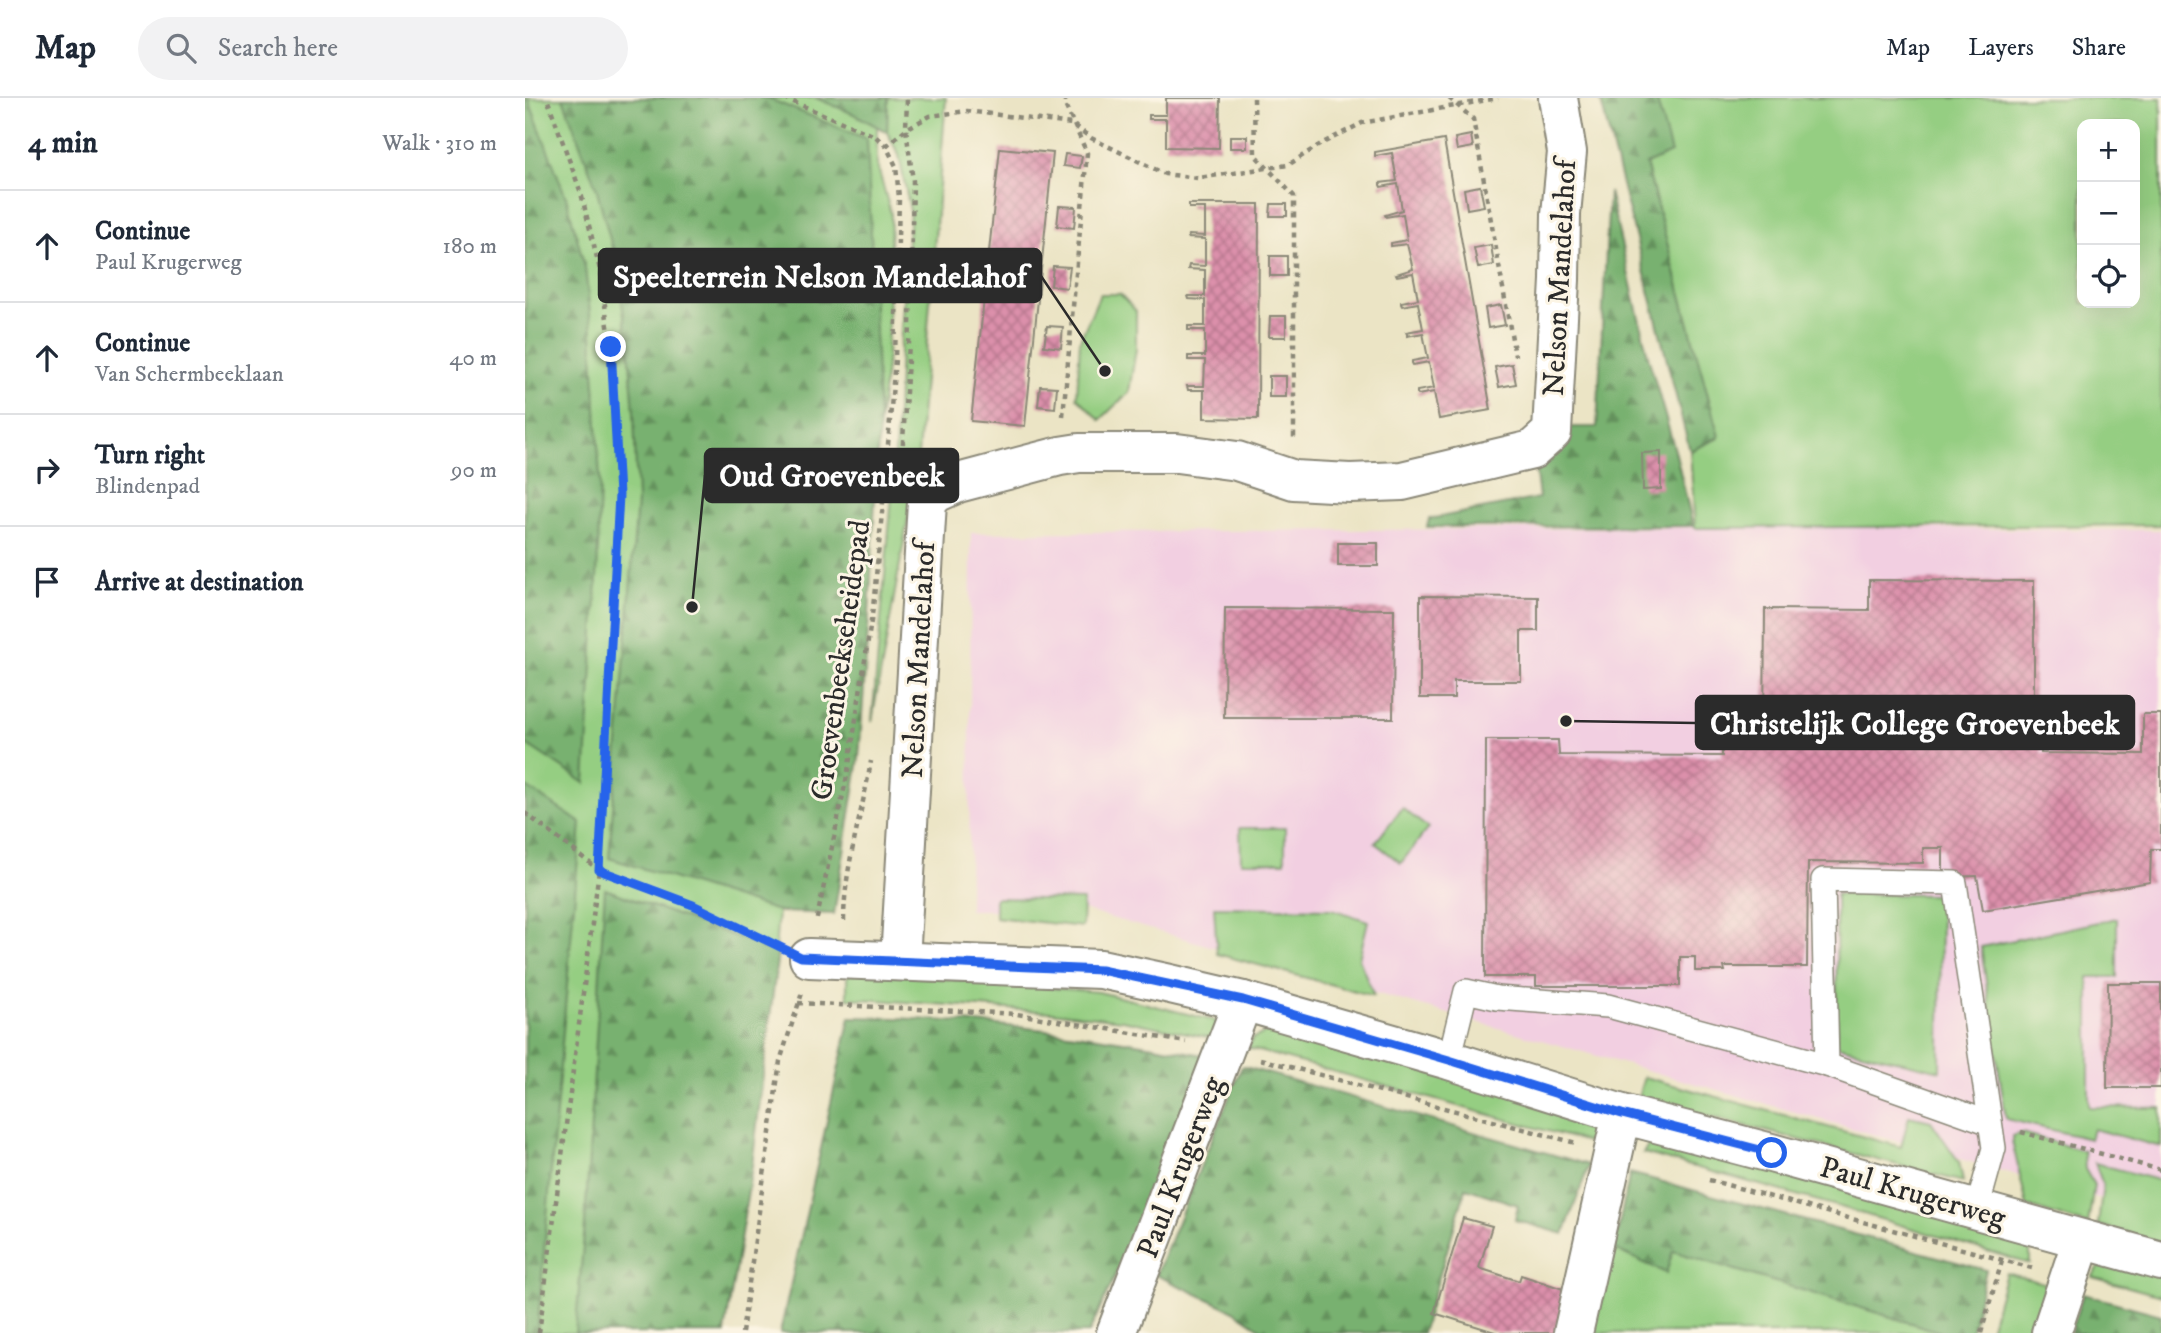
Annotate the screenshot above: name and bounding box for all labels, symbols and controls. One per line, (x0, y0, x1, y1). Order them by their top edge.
search box (138, 17, 628, 80)
text: Map (35, 28, 96, 69)
icon: search (162, 29, 200, 67)
text: Search here (218, 32, 338, 65)
text: Map (1886, 33, 1930, 63)
text: Layers (1968, 33, 2034, 63)
text: Share (2072, 33, 2126, 63)
map controls (2077, 119, 2140, 308)
button: + (2077, 119, 2140, 182)
text: 4 min (28, 125, 98, 162)
text: Walk · 310 m (382, 129, 497, 158)
street label: Nelson Mandelahof (1536, 154, 1585, 397)
button: − (2077, 182, 2140, 245)
text: Continue (95, 215, 190, 248)
icon: ahead (28, 227, 66, 265)
text: 180 m (442, 232, 497, 261)
button: locate (2077, 245, 2140, 308)
text: Paul Krugerweg (95, 248, 242, 277)
callout: Speelterrein Nelson Mandelahof (599, 249, 1041, 302)
text: Speelterrein Nelson Mandelahof (613, 258, 1033, 298)
text: Continue (95, 327, 190, 360)
route end (595, 331, 626, 362)
icon: ahead (28, 339, 66, 377)
text: 40 m (449, 344, 497, 373)
text: Van Schermbeeklaan (95, 360, 284, 389)
text: Turn right (95, 439, 205, 472)
callout: Oud Groevenbeek (705, 449, 958, 502)
icon: right (28, 451, 66, 489)
text: 90 m (451, 456, 497, 485)
text: Oud Groevenbeek (719, 457, 946, 497)
text: Blindenpad (95, 472, 200, 501)
street label: Groevenbeekseheidepad (804, 518, 879, 803)
street label: Nelson Mandelahof (895, 536, 944, 779)
icon: arrive (28, 563, 66, 601)
text: Arrive at destination (95, 566, 304, 599)
callout: Christelijk College Groevenbeek (1696, 696, 2134, 749)
text: Christelijk College Groevenbeek (1710, 705, 2121, 745)
street label: Paul Krugerweg (1130, 1071, 1233, 1264)
route start (1756, 1137, 1787, 1168)
street label: Paul Krugerweg (1815, 1149, 2010, 1238)

